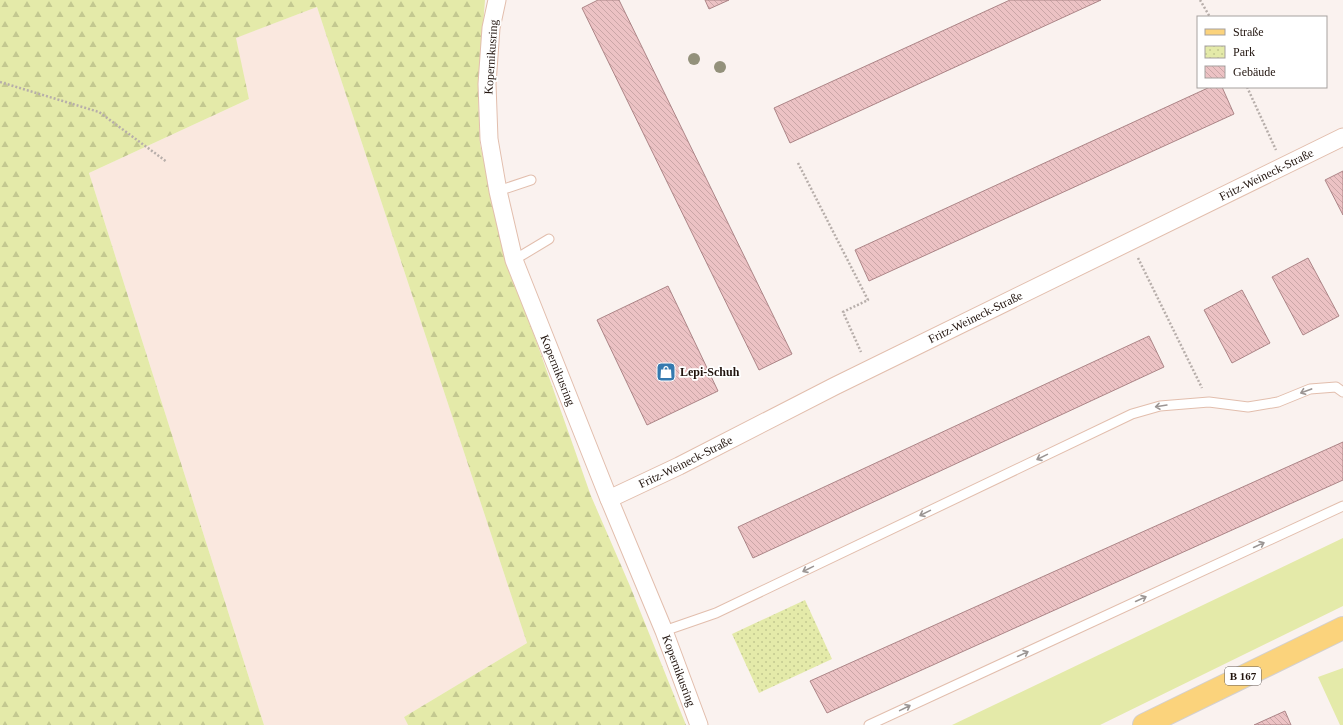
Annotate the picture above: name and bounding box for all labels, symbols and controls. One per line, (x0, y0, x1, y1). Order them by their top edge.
legend (1197, 16, 1327, 88)
street label: Kopernikusring (481, 19, 501, 95)
text: Straße (1233, 25, 1264, 39)
text: Park (1233, 45, 1255, 59)
text: Gebäude (1233, 65, 1276, 79)
street label: Fritz-Weineck-Straße (1217, 146, 1316, 204)
street label: Fritz-Weineck-Straße (926, 288, 1025, 346)
street label: Kopernikusring (537, 333, 578, 408)
shop icon: Lepi-Schuh (655, 361, 677, 383)
place label: Lepi-Schuh (680, 365, 740, 379)
one-way arrow (1300, 388, 1312, 396)
one-way arrow (1155, 402, 1168, 410)
street label: Fritz-Weineck-Straße (636, 433, 735, 491)
one-way arrow (1036, 454, 1048, 461)
one-way arrow (919, 510, 931, 517)
one-way arrow (1252, 541, 1264, 548)
one-way arrow (802, 566, 814, 573)
one-way arrow (1134, 595, 1146, 602)
street label: Kopernikusring (659, 633, 699, 708)
one-way arrow (1016, 649, 1028, 657)
road number: B 167 (1225, 667, 1261, 685)
one-way arrow (898, 704, 910, 711)

